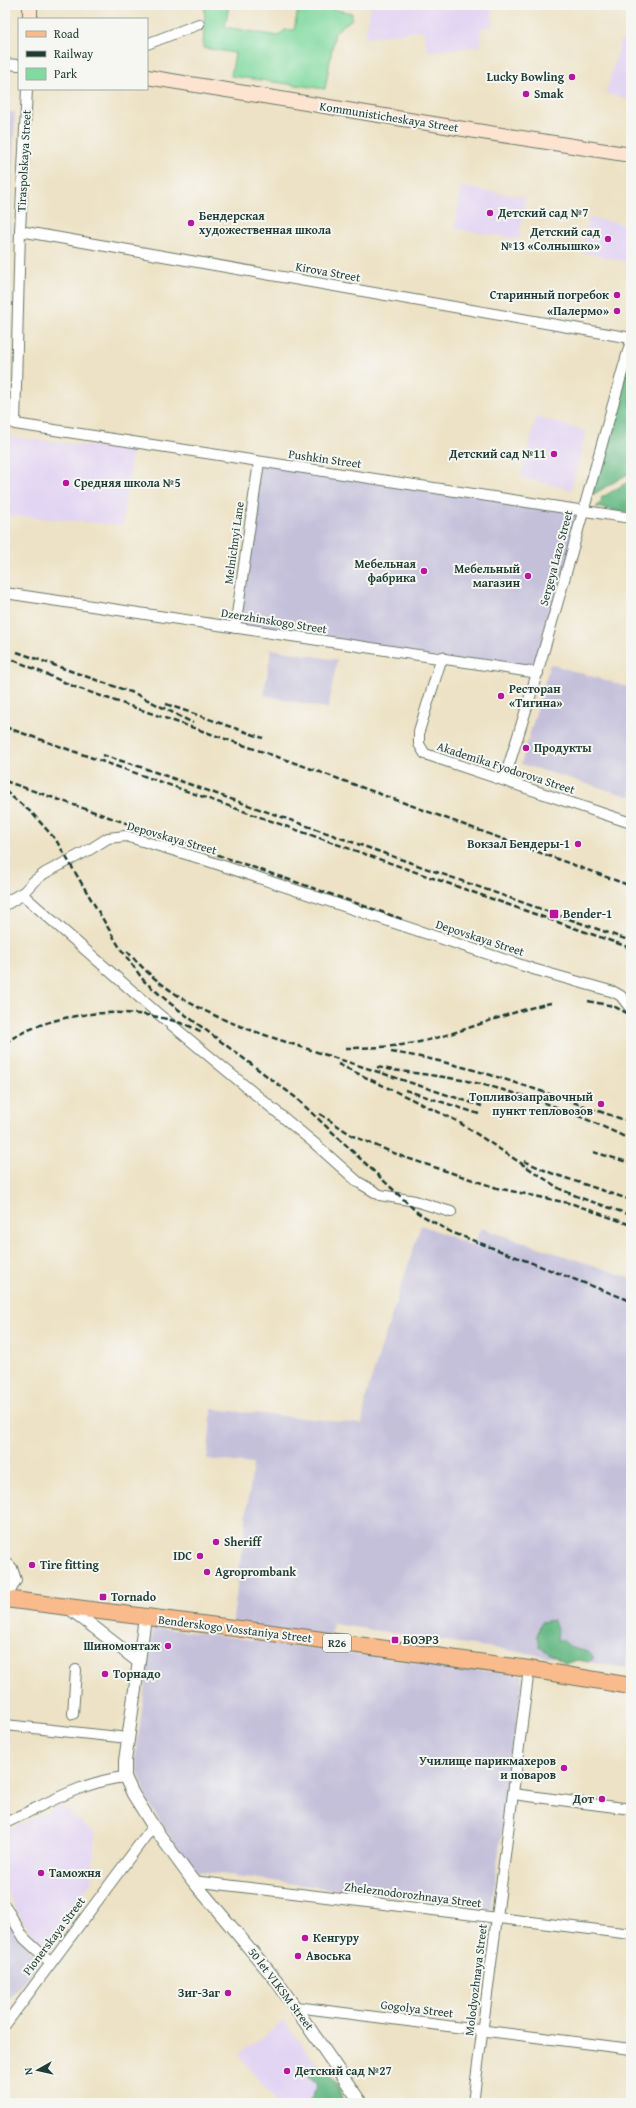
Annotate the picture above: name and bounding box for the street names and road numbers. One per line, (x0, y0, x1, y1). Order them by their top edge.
street label: Kommunisticheskaya Street (318, 97, 460, 136)
street label: Tiraspolskaya Street (12, 109, 35, 213)
street label: Kirova Street (294, 257, 363, 286)
street label: Pushkin Street (287, 445, 363, 472)
street label: Melnichnyi Lane (219, 500, 248, 585)
street label: Sergeya Lazo Street (535, 508, 577, 607)
street label: Dzerzhinskogo Street (220, 604, 329, 637)
street label: Akademika Fyodorova Street (435, 737, 578, 798)
street label: Depovskaya Street (125, 817, 220, 859)
street label: Depovskaya Street (434, 915, 527, 960)
street label: Benderskogo Vosstaniya Street (157, 1611, 314, 1646)
road number: R26 (323, 1634, 351, 1652)
street label: Zheleznodorozhnaya Street (343, 1878, 483, 1911)
street label: Pionerskaya Street (18, 1892, 89, 1978)
street label: Molodyozhnaya Street (460, 1922, 491, 2037)
street label: 50 let VLKSM Street (245, 1944, 319, 2034)
street label: Gogolya Street (380, 1996, 455, 2021)

